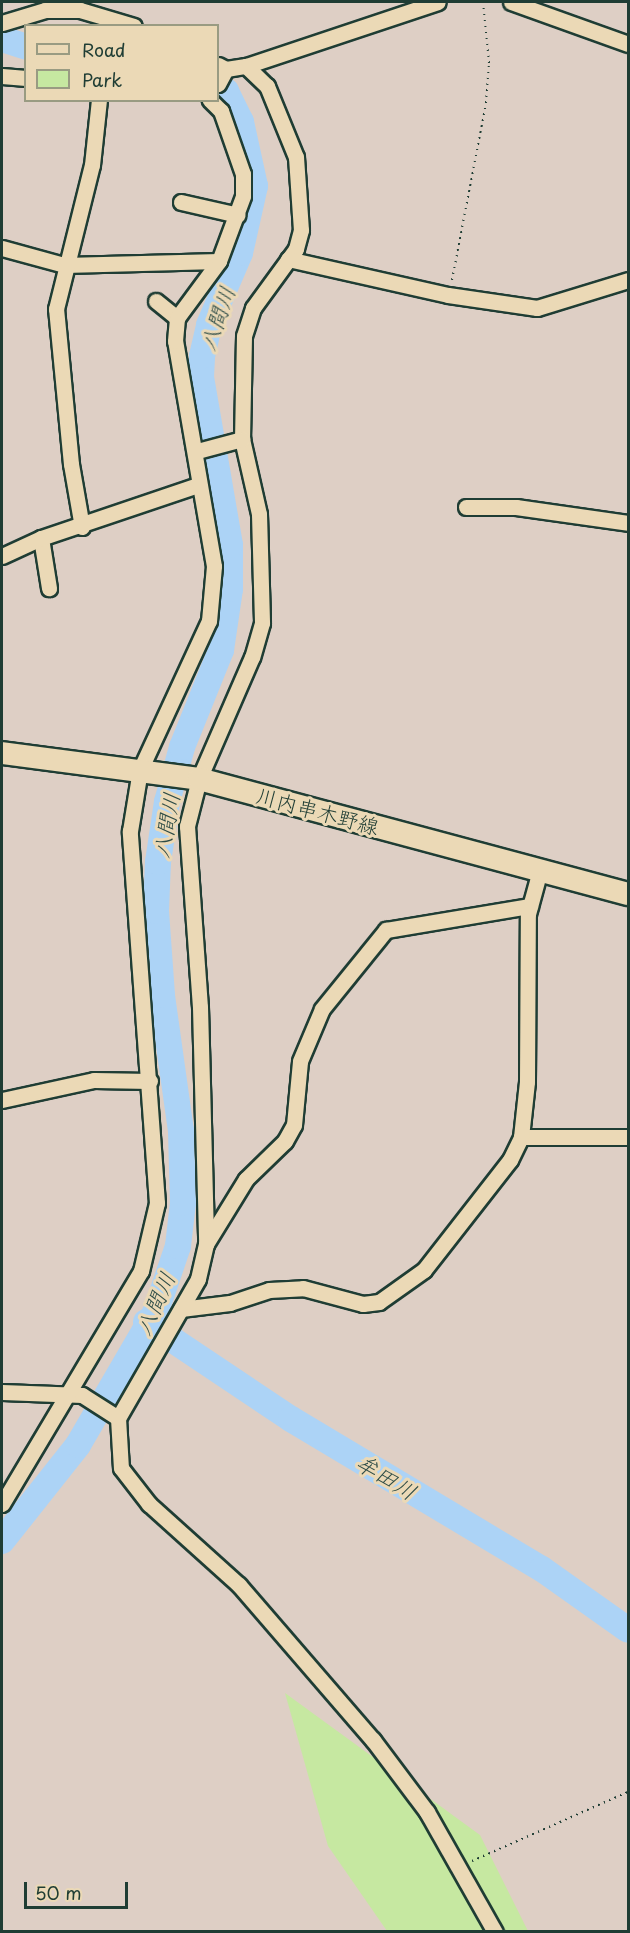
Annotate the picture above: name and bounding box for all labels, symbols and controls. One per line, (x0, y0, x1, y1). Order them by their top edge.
legend (24, 24, 219, 102)
text: Road (82, 36, 126, 63)
text: Park (82, 66, 122, 93)
water label: 八間川 (193, 283, 239, 353)
street label: 川内串木野線 (254, 782, 382, 838)
water label: 八間川 (146, 790, 184, 860)
water label: 八間川 (129, 1267, 179, 1339)
water label: 牟田川 (352, 1448, 422, 1504)
scale bar (27, 1870, 130, 1908)
text: 50 m (35, 1879, 82, 1906)

